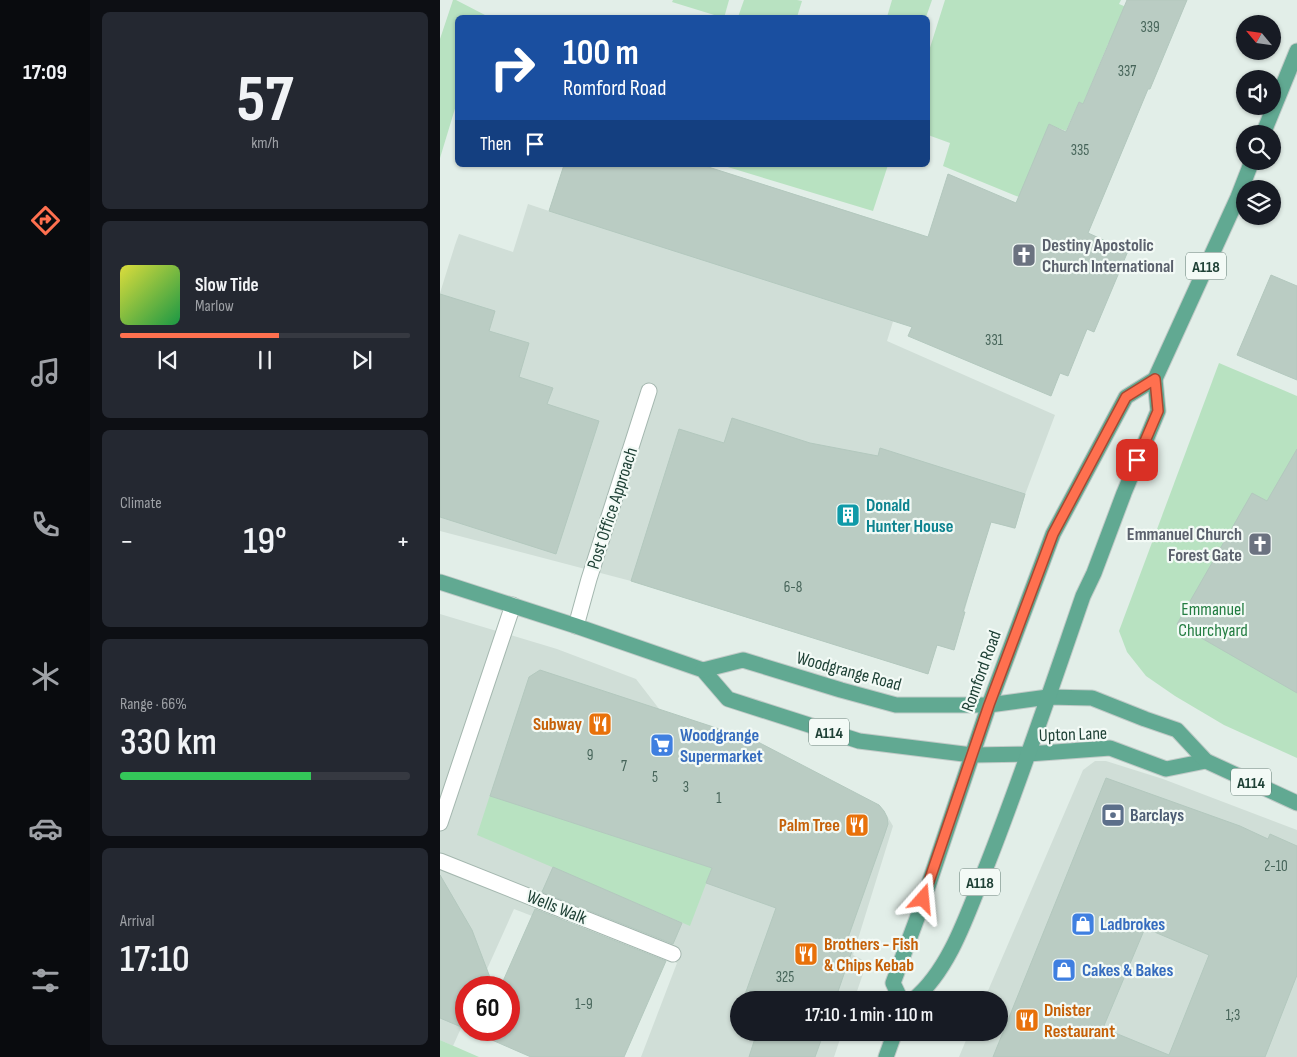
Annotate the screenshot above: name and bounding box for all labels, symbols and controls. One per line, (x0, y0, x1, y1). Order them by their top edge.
north arrow (1236, 15, 1281, 60)
map controls (1236, 15, 1281, 225)
house number: 339 (1140, 18, 1160, 37)
text: 100 m (563, 32, 639, 75)
icon: right (480, 35, 545, 100)
text: 17:09 (23, 59, 67, 86)
text: 57 (237, 62, 293, 140)
house number: 337 (1118, 62, 1136, 81)
button: sound (1236, 70, 1281, 115)
text: Romford Road (563, 75, 666, 102)
button: search (1236, 125, 1281, 170)
icon: arrive (521, 130, 549, 158)
text: Then (480, 133, 511, 156)
text: km/h (251, 134, 279, 153)
house number: 335 (1071, 141, 1089, 160)
button: layers (1236, 180, 1281, 225)
icon: directions (28, 203, 63, 238)
place label: Destiny Apostolic Church International (1042, 235, 1174, 277)
church icon: Destiny Apostolic Church International (1011, 242, 1037, 268)
road number: A118 (1186, 252, 1226, 280)
text: Slow Tide (195, 274, 259, 297)
text: Marlow (195, 297, 234, 316)
house number: 331 (985, 331, 1004, 350)
icon: previous (154, 346, 182, 374)
icon: pause (251, 346, 279, 374)
icon: next (348, 346, 376, 374)
icon: music (28, 355, 63, 390)
pin (1116, 439, 1158, 481)
street label: Post Office Approach (583, 445, 642, 572)
icon: arrive (1123, 446, 1151, 474)
text: Climate (120, 494, 162, 513)
place label: Donald Hunter House (866, 495, 953, 537)
building icon: Donald Hunter House (835, 502, 861, 528)
icon: phone (28, 507, 63, 542)
text: 19° (243, 519, 287, 564)
place label: Emmanuel Church Forest Gate (1127, 524, 1242, 566)
text: − (120, 525, 134, 558)
text: + (396, 525, 410, 558)
church icon: Emmanuel Church Forest Gate (1247, 531, 1273, 557)
house number: 6-8 (784, 578, 802, 597)
park label: Emmanuel Churchyard (1178, 599, 1248, 641)
street label: Romford Road (957, 628, 1006, 715)
street label: Woodgrange Road (794, 647, 904, 696)
icon: climate (28, 659, 63, 694)
text: Range · 66% (120, 695, 187, 714)
restaurant icon: Subway (587, 711, 613, 737)
place label: Subway (533, 714, 582, 735)
road number: A114 (809, 719, 849, 746)
text: 330 km (120, 720, 217, 765)
street label: Upton Lane (1039, 723, 1108, 746)
place label: Woodgrange Supermarket (680, 725, 763, 767)
supermarket icon: Woodgrange Supermarket (649, 732, 675, 758)
house number: 9 (587, 746, 593, 765)
house number: 7 (621, 757, 627, 776)
house number: 5 (652, 768, 658, 787)
road number: A114 (1231, 769, 1271, 796)
house number: 3 (683, 778, 689, 797)
house number: 1 (716, 789, 722, 808)
bank icon: Barclays (1100, 802, 1126, 828)
place label: Barclays (1130, 805, 1184, 826)
icon: car (28, 811, 63, 846)
restaurant icon: Palm Tree (844, 812, 870, 838)
place label: Palm Tree (779, 815, 840, 836)
house number: 2-10 (1264, 857, 1288, 876)
road number: A118 (960, 869, 1000, 896)
position arrow (896, 872, 948, 924)
street label: Wells Walk (524, 886, 590, 929)
shop icon: Ladbrokes (1070, 911, 1096, 937)
text: Arrival (120, 912, 154, 931)
place label: Ladbrokes (1100, 914, 1165, 935)
place label: Brothers - Fish & Chips Kebab (824, 934, 918, 976)
text: 17:10 (120, 937, 190, 982)
restaurant icon: Brothers - Fish & Chips Kebab (793, 941, 819, 967)
shop icon: Cakes & Bakes (1051, 957, 1077, 983)
place label: Cakes & Bakes (1082, 960, 1173, 981)
icon: filters (28, 963, 63, 998)
house number: 325 (776, 968, 794, 987)
speed limit sign: 60 (455, 976, 520, 1041)
house number: 1-9 (575, 995, 593, 1014)
place label: Dnister Restaurant (1044, 1000, 1115, 1042)
text: 17:10 · 1 min · 110 m (805, 1004, 933, 1027)
house number: 1;3 (1226, 1006, 1240, 1025)
restaurant icon: Dnister Restaurant (1014, 1007, 1040, 1033)

